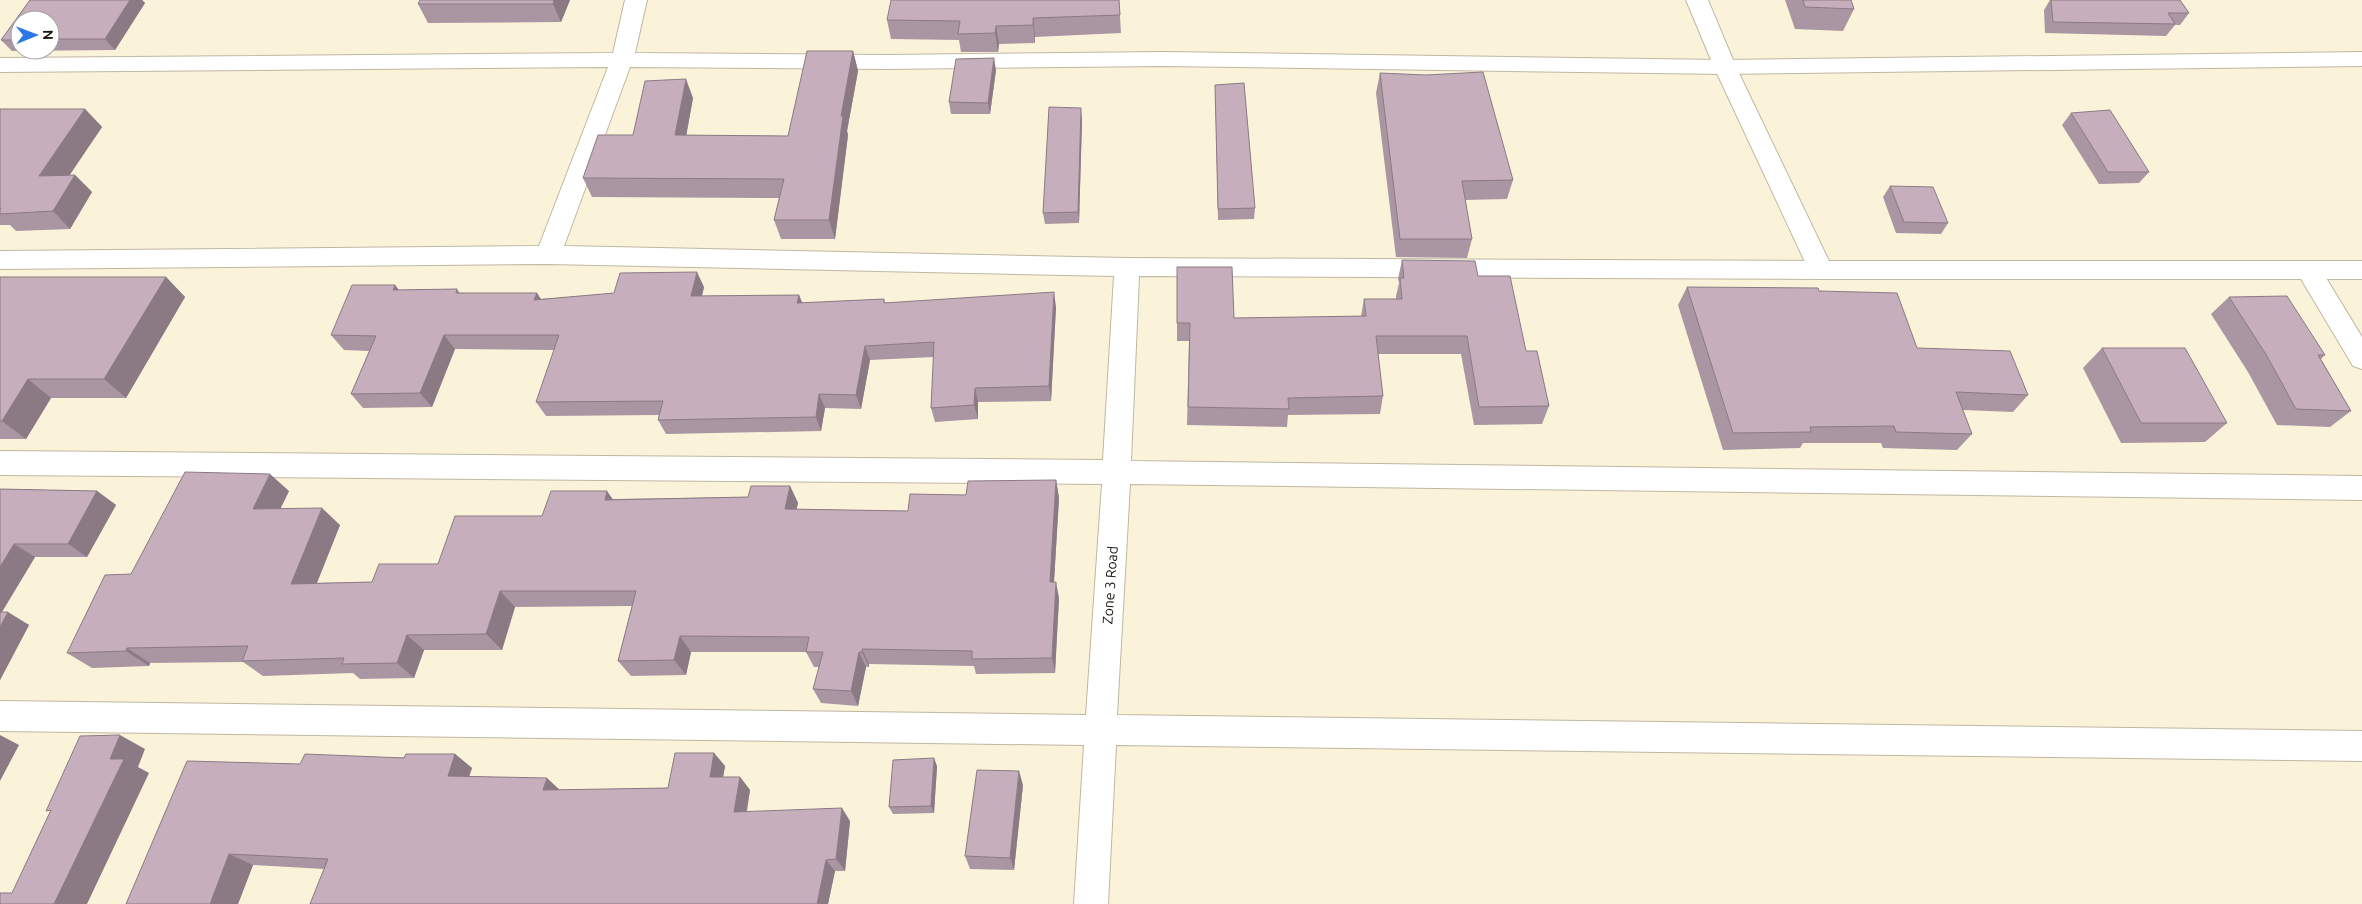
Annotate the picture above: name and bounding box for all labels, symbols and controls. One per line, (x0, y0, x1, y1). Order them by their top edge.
north arrow (10, 10, 60, 60)
text: N (40, 29, 56, 40)
street label: Zone 3 Road (1099, 545, 1121, 625)

